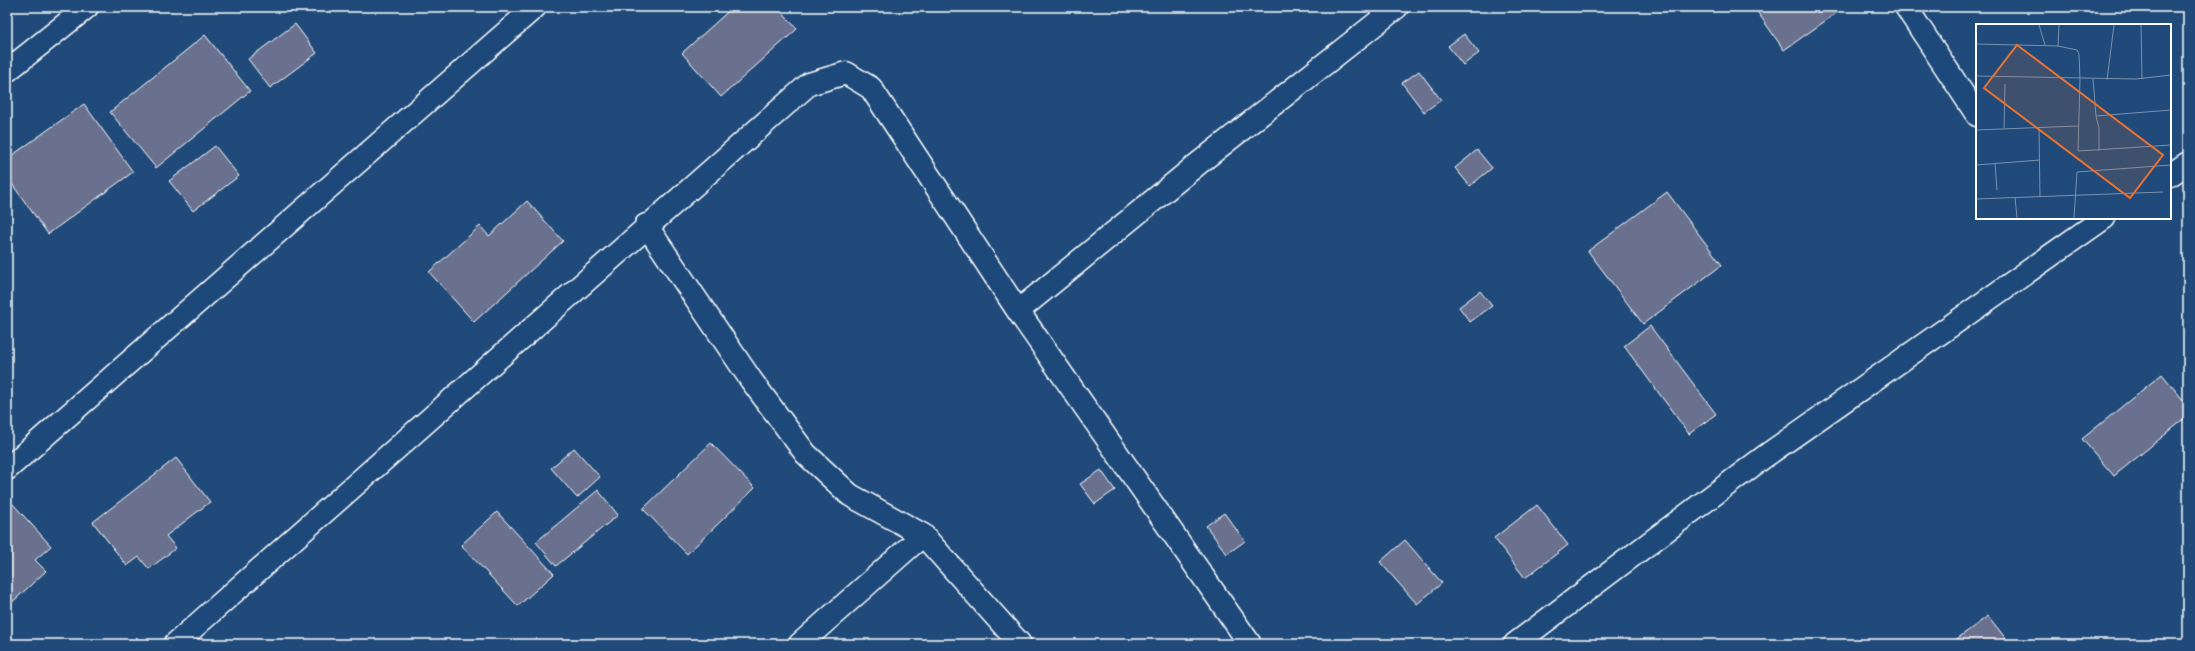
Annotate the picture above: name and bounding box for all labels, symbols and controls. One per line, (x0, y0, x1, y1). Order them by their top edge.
inset map (1976, 24, 2171, 219)

